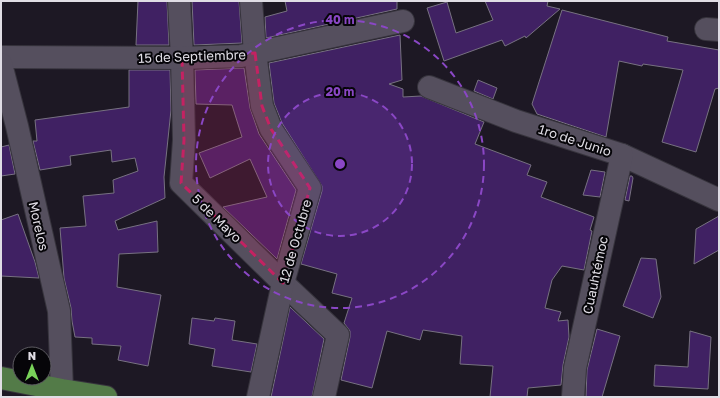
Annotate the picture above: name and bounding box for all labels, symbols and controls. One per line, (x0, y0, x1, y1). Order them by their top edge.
text: 40 m (326, 12, 354, 27)
street label: 15 de Septiembre (138, 46, 246, 66)
text: 20 m (326, 84, 354, 99)
street label: 1ro de Junio (537, 121, 614, 159)
centre of rings (333, 157, 347, 171)
street label: 5 de Mayo (189, 190, 245, 246)
street label: 12 de Octubre (275, 197, 315, 285)
street label: Morelos (26, 200, 52, 252)
street label: Cuauhtémoc (579, 235, 611, 315)
north arrow (12, 346, 52, 386)
text: N (28, 349, 36, 362)

